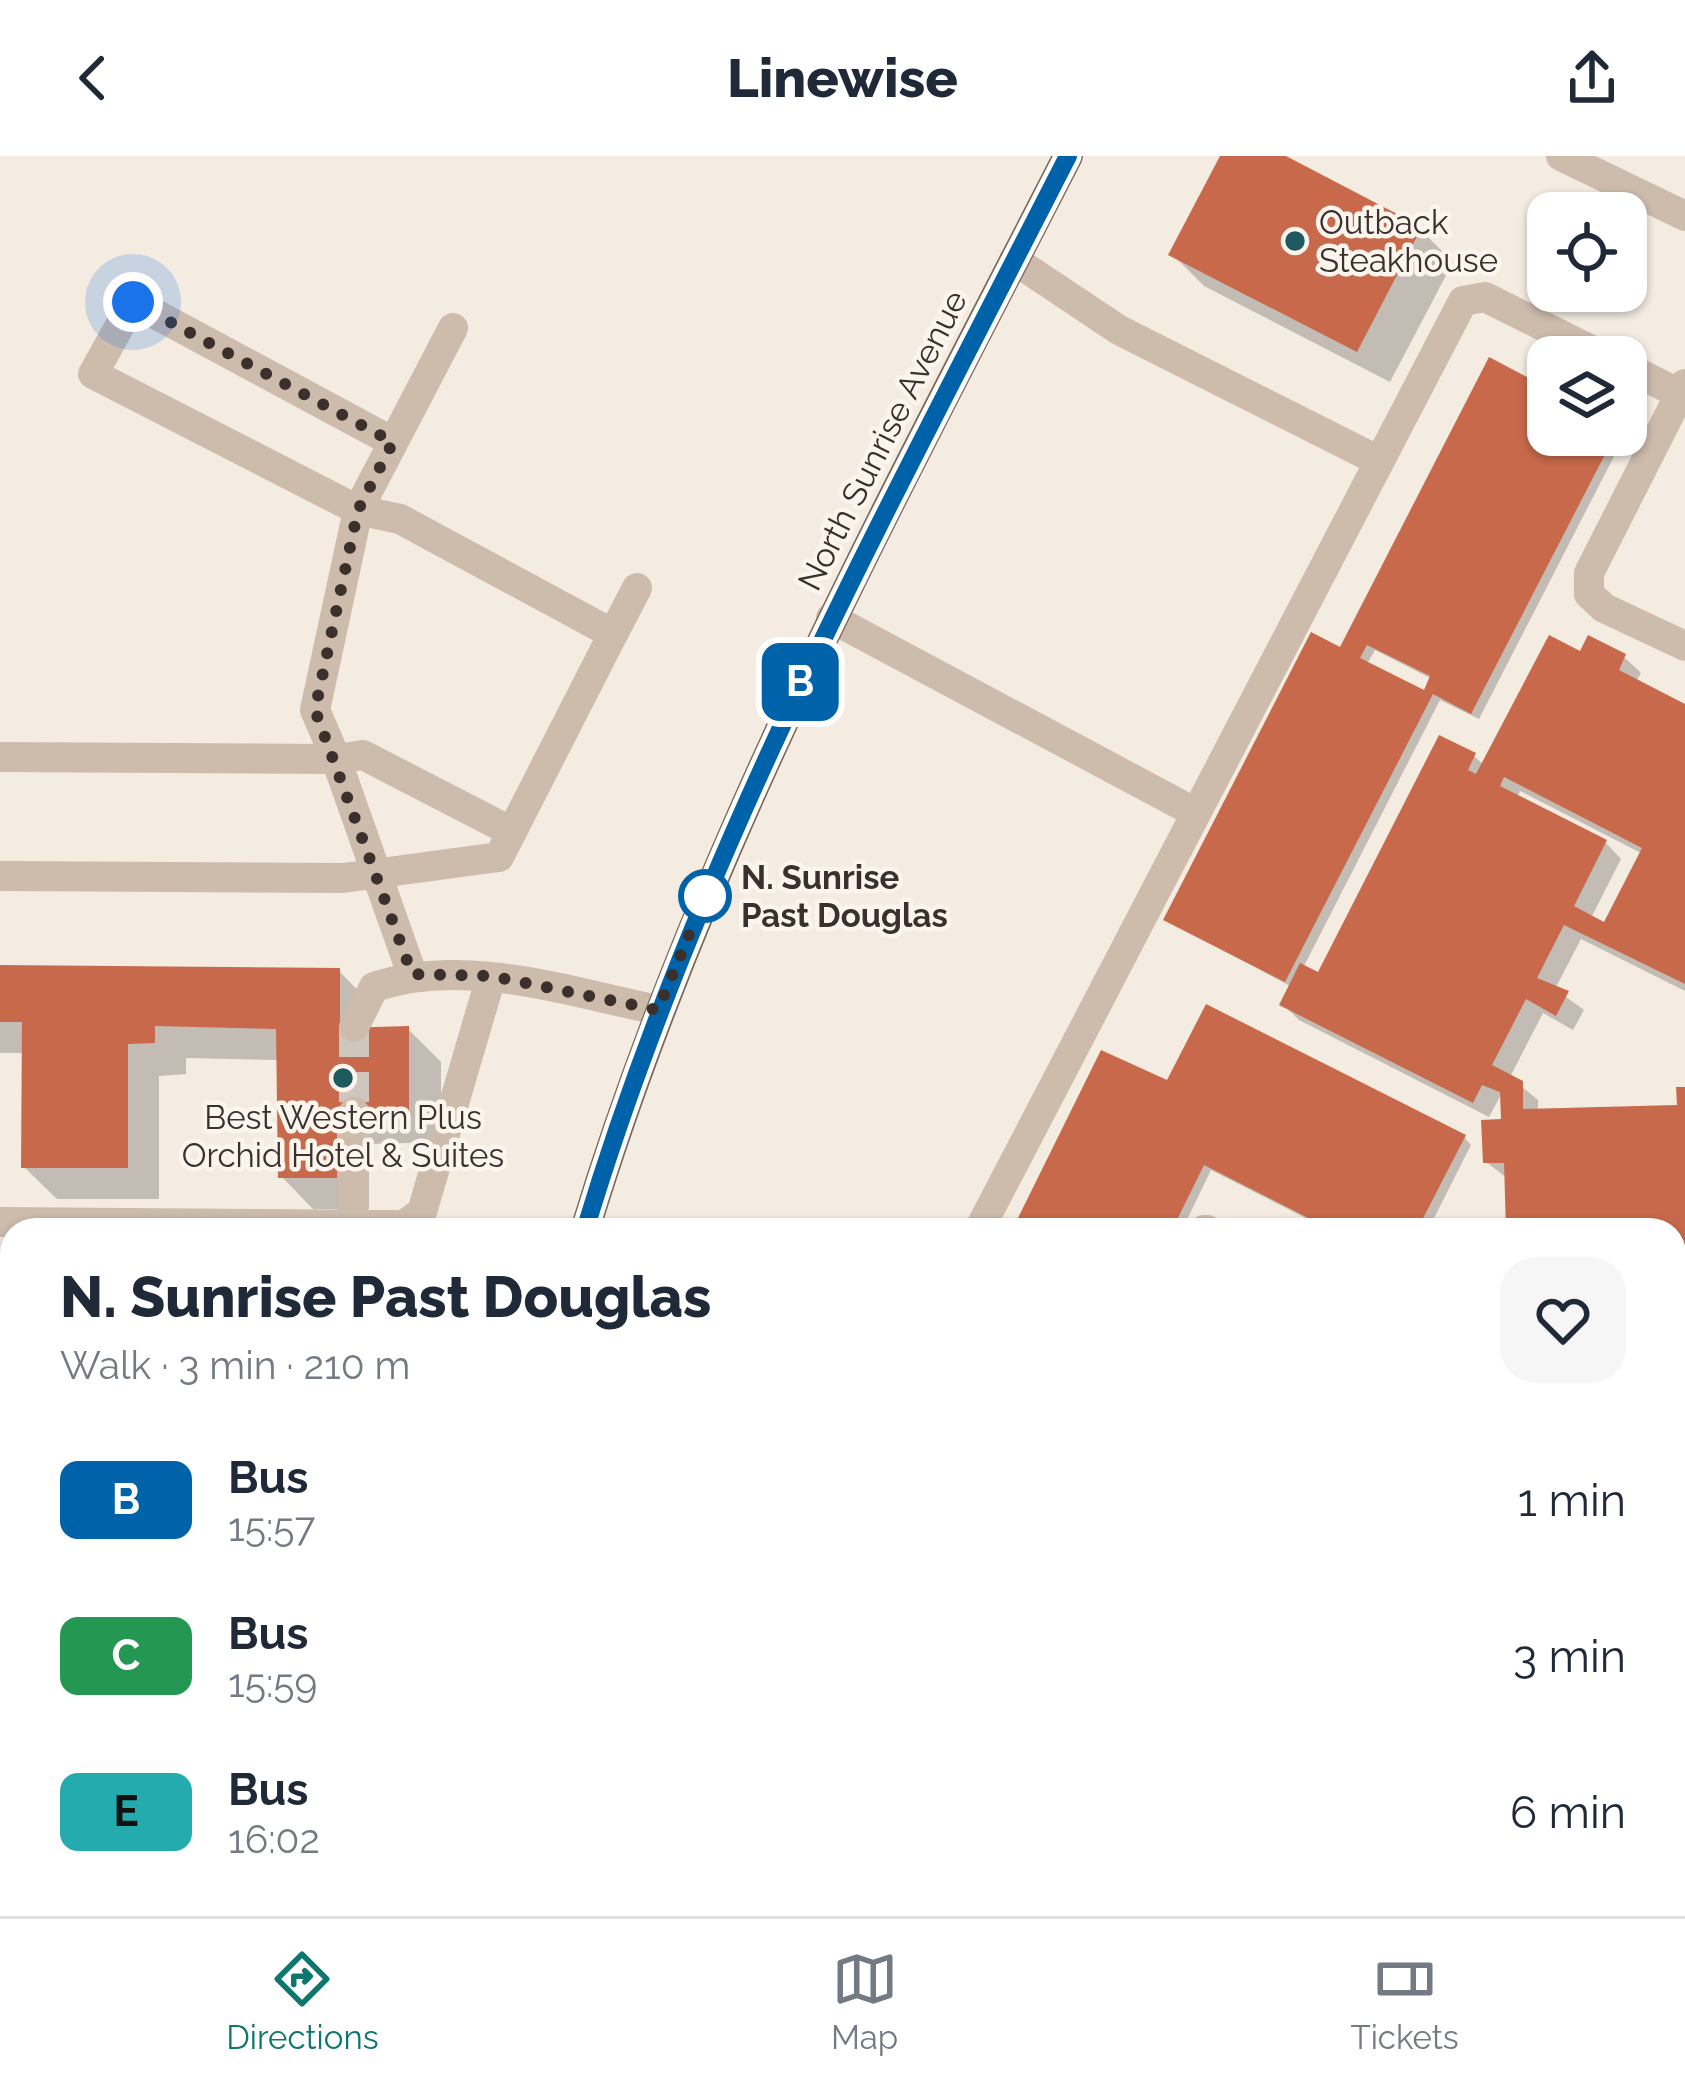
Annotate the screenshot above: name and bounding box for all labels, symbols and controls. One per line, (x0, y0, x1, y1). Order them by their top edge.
icon: back (60, 45, 126, 111)
icon: share (1559, 45, 1625, 111)
text: Linewise (727, 46, 958, 110)
map controls (1527, 192, 1647, 456)
button: locate (1527, 192, 1647, 312)
place label: Outback Steakhouse (1319, 203, 1498, 280)
marker: Outback Steakhouse (1282, 228, 1308, 254)
your location (103, 272, 163, 332)
street label: North Sunrise Avenue (790, 284, 975, 597)
button: layers (1527, 336, 1647, 456)
line badge: B (761, 643, 839, 721)
text: B (786, 657, 814, 706)
place label: N. Sunrise Past Douglas (741, 858, 948, 935)
marker: N. Sunrise Past Douglas (680, 871, 730, 921)
marker: Best Western Plus Orchid Hotel & Suites (330, 1065, 356, 1091)
place label: Best Western Plus Orchid Hotel & Suites (182, 1098, 504, 1175)
button: heart (1500, 1257, 1626, 1383)
text: N. Sunrise Past Douglas (60, 1263, 711, 1330)
text: Walk · 3 min · 210 m (60, 1342, 410, 1388)
text: Bus (228, 1451, 309, 1504)
text: 1 min (1518, 1474, 1626, 1527)
text: B (112, 1475, 140, 1524)
text: 15:57 (228, 1504, 315, 1550)
text: Bus (228, 1607, 309, 1660)
text: 3 min (1513, 1630, 1626, 1683)
text: C (112, 1631, 140, 1680)
text: 15:59 (228, 1660, 317, 1706)
text: Bus (228, 1763, 309, 1816)
text: 6 min (1510, 1786, 1626, 1839)
text: E (113, 1787, 139, 1836)
text: 16:02 (228, 1816, 320, 1862)
tab: Directions (226, 1946, 379, 2057)
tab: Map (831, 1946, 898, 2057)
tab: Tickets (1351, 1946, 1459, 2057)

